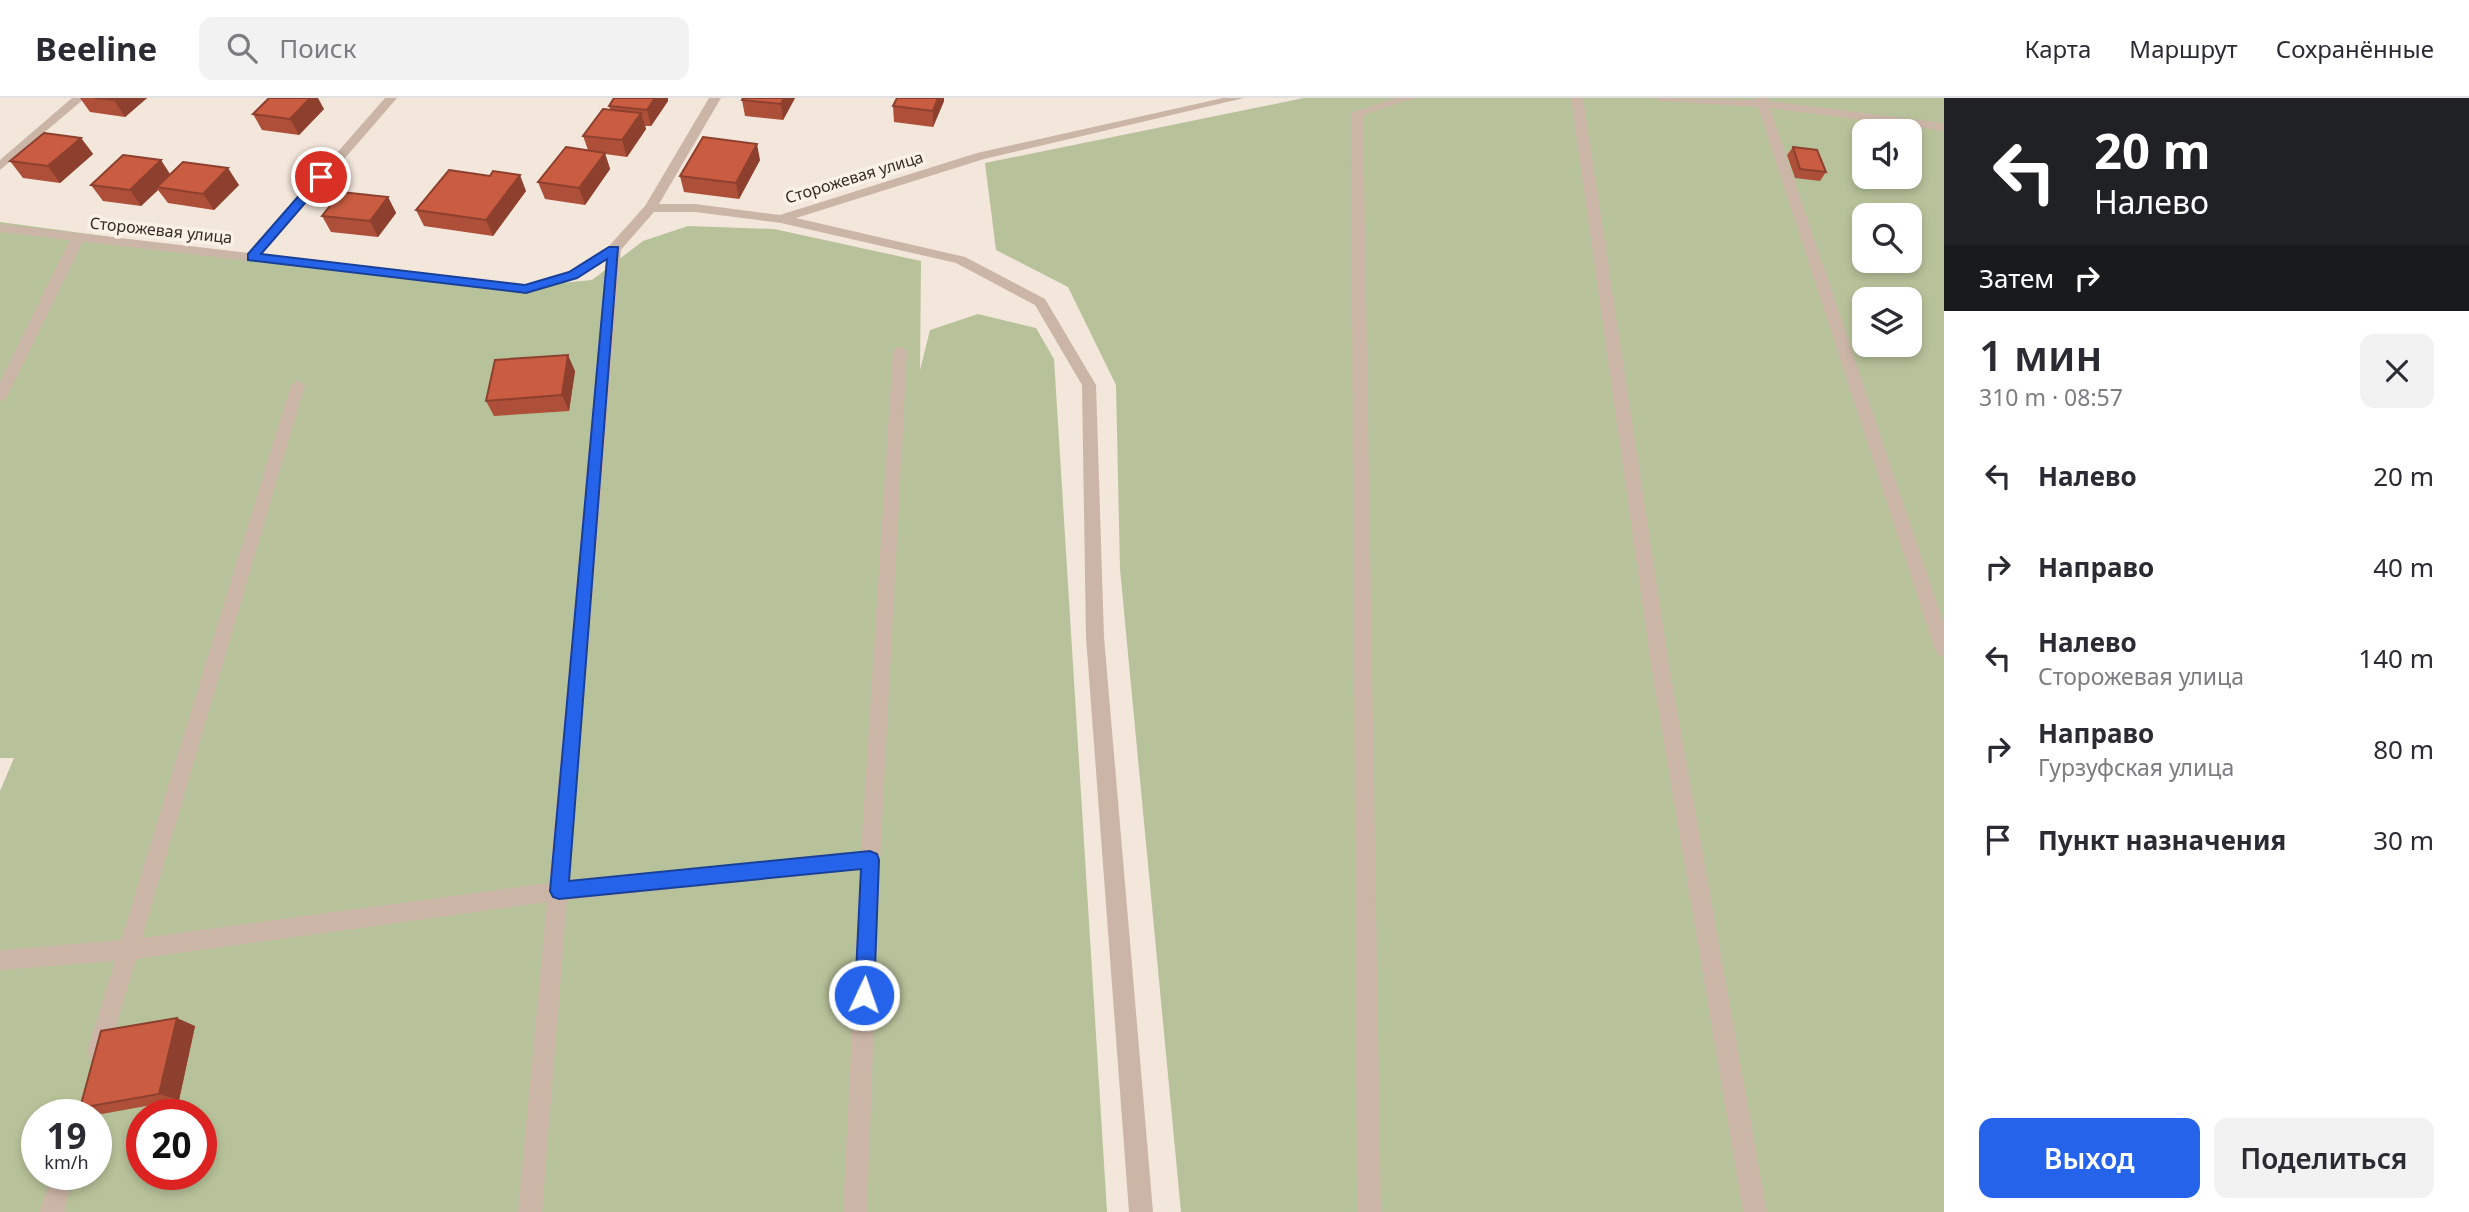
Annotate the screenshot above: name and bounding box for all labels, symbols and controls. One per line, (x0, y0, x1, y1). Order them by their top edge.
search box (199, 17, 689, 80)
text: Beeline (35, 26, 157, 71)
icon: search (223, 29, 261, 67)
text: Поиск (279, 30, 356, 66)
text: Карта (2024, 32, 2091, 65)
text: Маршрут (2129, 32, 2238, 65)
text: Сохранённые (2276, 32, 2434, 65)
text: 20 m (2094, 117, 2211, 183)
map controls (1852, 119, 1922, 357)
button: sound (1852, 119, 1922, 189)
icon: left (1979, 126, 2070, 217)
street label: Сторожевая улица (782, 146, 926, 208)
pin (291, 147, 351, 207)
icon: arrive (302, 158, 340, 196)
text: Налево (2094, 180, 2209, 223)
button: search (1852, 203, 1922, 273)
street label: Сторожевая улица (89, 212, 233, 248)
icon: right (2068, 259, 2106, 297)
text: Затем (1979, 260, 2054, 296)
button: layers (1852, 287, 1922, 357)
text: 1 мин (1979, 326, 2102, 383)
button: close (2360, 334, 2434, 408)
text: 310 m · 08:57 (1979, 381, 2123, 413)
icon: left (1979, 457, 2017, 495)
text: Налево (2038, 458, 2137, 494)
text: 20 m (2373, 458, 2434, 494)
icon: right (1979, 548, 2017, 586)
text: Направо (2038, 549, 2154, 585)
text: 40 m (2373, 549, 2434, 585)
text: Налево (2038, 624, 2137, 660)
icon: left (1979, 639, 2017, 677)
text: 140 m (2358, 640, 2434, 676)
text: Сторожевая улица (2038, 660, 2244, 692)
text: Направо (2038, 715, 2154, 751)
icon: right (1979, 730, 2017, 768)
text: 80 m (2373, 731, 2434, 767)
text: Гурзуфская улица (2038, 751, 2234, 783)
icon: arrive (1979, 821, 2017, 859)
text: Пункт назначения (2038, 822, 2286, 858)
text: 30 m (2373, 822, 2434, 858)
position arrow (827, 958, 901, 1032)
speed limit sign: 20 (126, 1099, 217, 1190)
text: 19 (46, 1112, 87, 1159)
button: Выход (1979, 1118, 2200, 1198)
button: Поделиться (2214, 1118, 2434, 1198)
text: km/h (44, 1150, 89, 1174)

